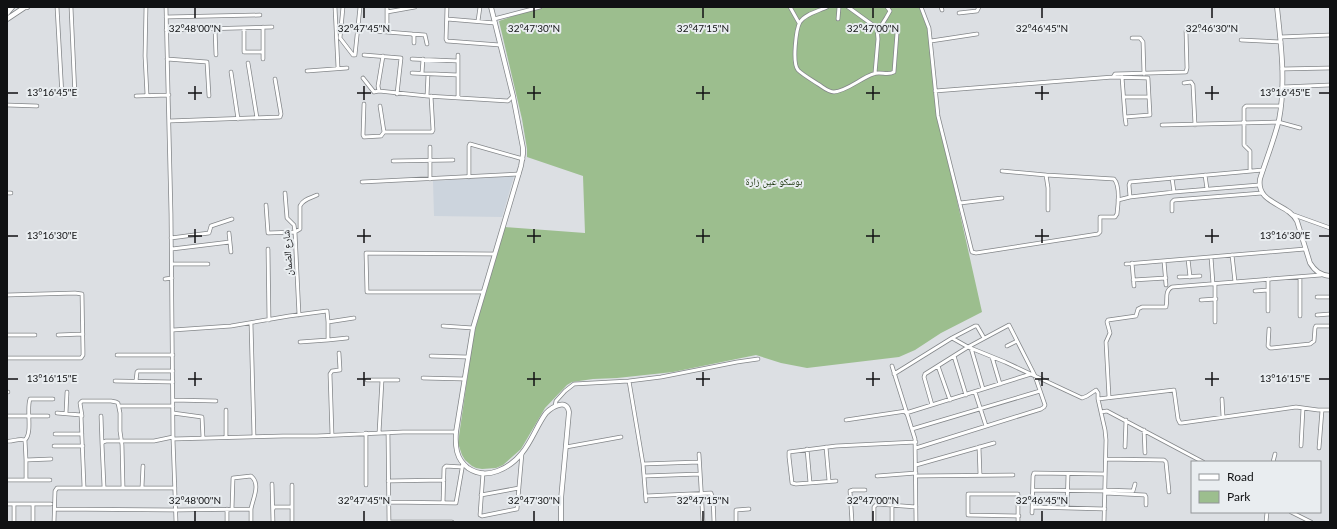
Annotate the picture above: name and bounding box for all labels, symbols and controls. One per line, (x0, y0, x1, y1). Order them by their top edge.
text: 32°48'00"N (169, 22, 221, 34)
text: 32°47'45"N (338, 22, 390, 34)
text: 32°47'30"N (508, 22, 560, 34)
text: 32°47'15"N (677, 22, 729, 34)
text: 32°47'00"N (847, 22, 899, 34)
text: 32°46'45"N (1016, 22, 1068, 34)
text: 32°46'30"N (1186, 22, 1238, 34)
text: 13°16'45"E (27, 86, 77, 98)
text: 13°16'45"E (1260, 86, 1310, 98)
park label: بوسكو عين زارة (745, 175, 803, 188)
text: 13°16'30"E (27, 229, 77, 241)
street label: شارع الضمان (279, 229, 296, 277)
text: 13°16'30"E (1260, 229, 1310, 241)
text: 13°16'15"E (27, 372, 77, 384)
text: 13°16'15"E (1260, 372, 1310, 384)
legend (1191, 461, 1321, 513)
text: Road (1227, 469, 1254, 484)
text: Park (1227, 489, 1251, 504)
text: 32°48'00"N (169, 494, 221, 506)
text: 32°47'45"N (338, 494, 390, 506)
text: 32°47'30"N (508, 494, 560, 506)
text: 32°47'15"N (677, 494, 729, 506)
text: 32°47'00"N (847, 494, 899, 506)
text: 32°46'45"N (1016, 494, 1068, 506)

